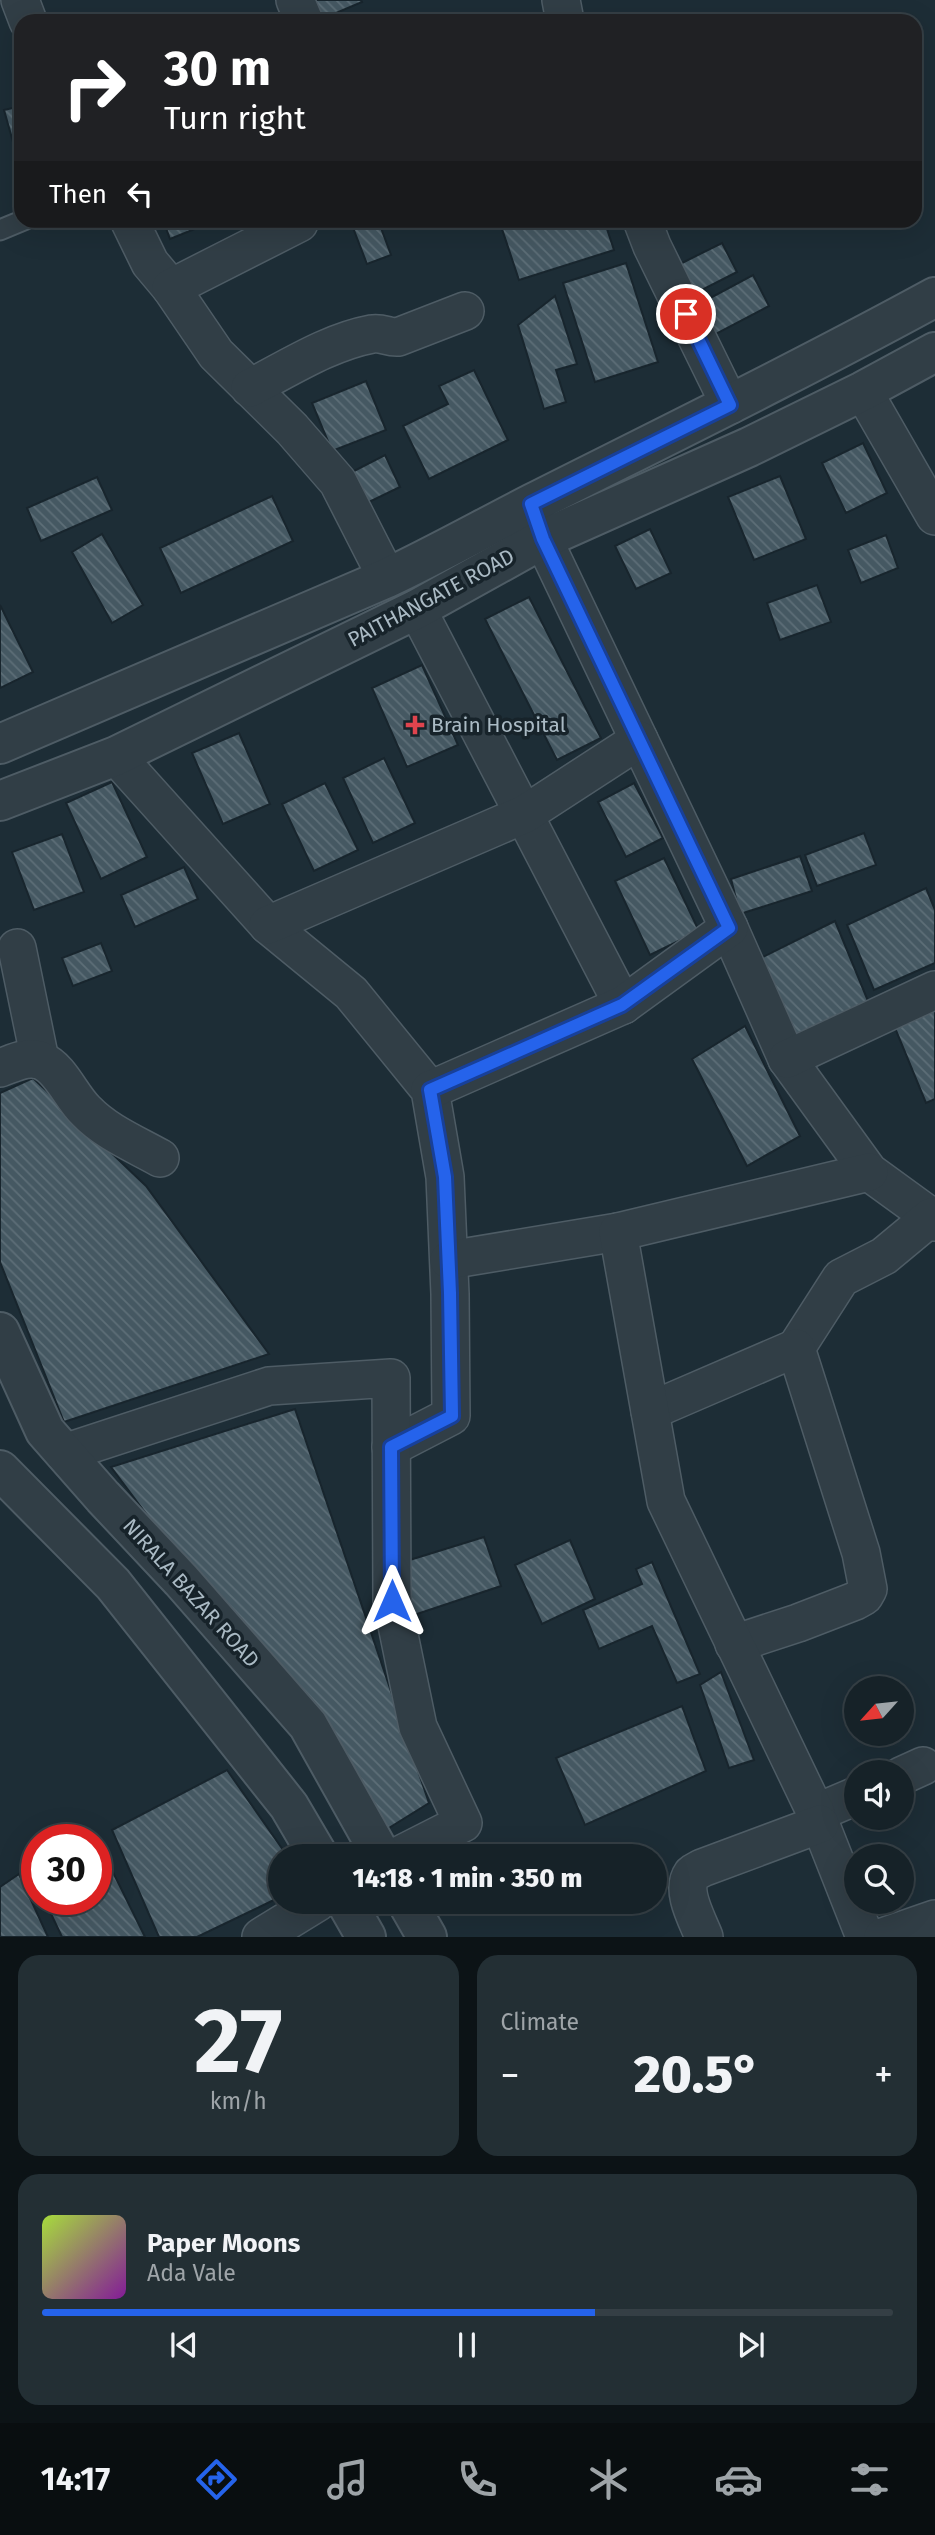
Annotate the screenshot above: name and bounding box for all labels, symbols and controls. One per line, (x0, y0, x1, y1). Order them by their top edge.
text: 30 m (164, 39, 271, 98)
icon: right (49, 42, 140, 133)
text: Turn right (164, 99, 306, 137)
icon: left (121, 175, 159, 213)
text: Then (49, 179, 107, 210)
pin (656, 284, 716, 344)
icon: arrive (667, 295, 705, 333)
street label: PAITHANGATE ROAD (343, 543, 519, 653)
place label: Brain Hospital (431, 712, 566, 738)
marker: Brain Hospital (405, 715, 425, 735)
street label: NIRALA BAZAR ROAD (117, 1513, 265, 1673)
position arrow (355, 1564, 429, 1638)
north arrow (844, 1676, 914, 1746)
map controls (844, 1676, 914, 1914)
button: sound (844, 1760, 914, 1830)
speed limit sign: 30 (21, 1824, 112, 1915)
button: search (844, 1844, 914, 1914)
text: 14:18 · 1 min · 350 m (353, 1863, 582, 1894)
text: 27 (194, 1987, 283, 2096)
text: Climate (501, 2008, 579, 2036)
text: 20.5° (634, 2043, 760, 2106)
text: − (501, 2052, 520, 2098)
text: + (874, 2052, 893, 2098)
text: km/h (210, 2087, 267, 2115)
text: Paper Moons (147, 2228, 300, 2259)
text: Ada Vale (147, 2259, 236, 2287)
icon: previous (165, 2326, 203, 2364)
icon: pause (448, 2326, 486, 2364)
icon: next (732, 2326, 770, 2364)
icon: directions (192, 2455, 241, 2504)
icon: music (323, 2455, 372, 2504)
icon: phone (453, 2455, 502, 2504)
icon: climate (584, 2455, 633, 2504)
icon: car (714, 2455, 763, 2504)
icon: filters (845, 2455, 894, 2504)
text: 14:17 (41, 2460, 110, 2498)

